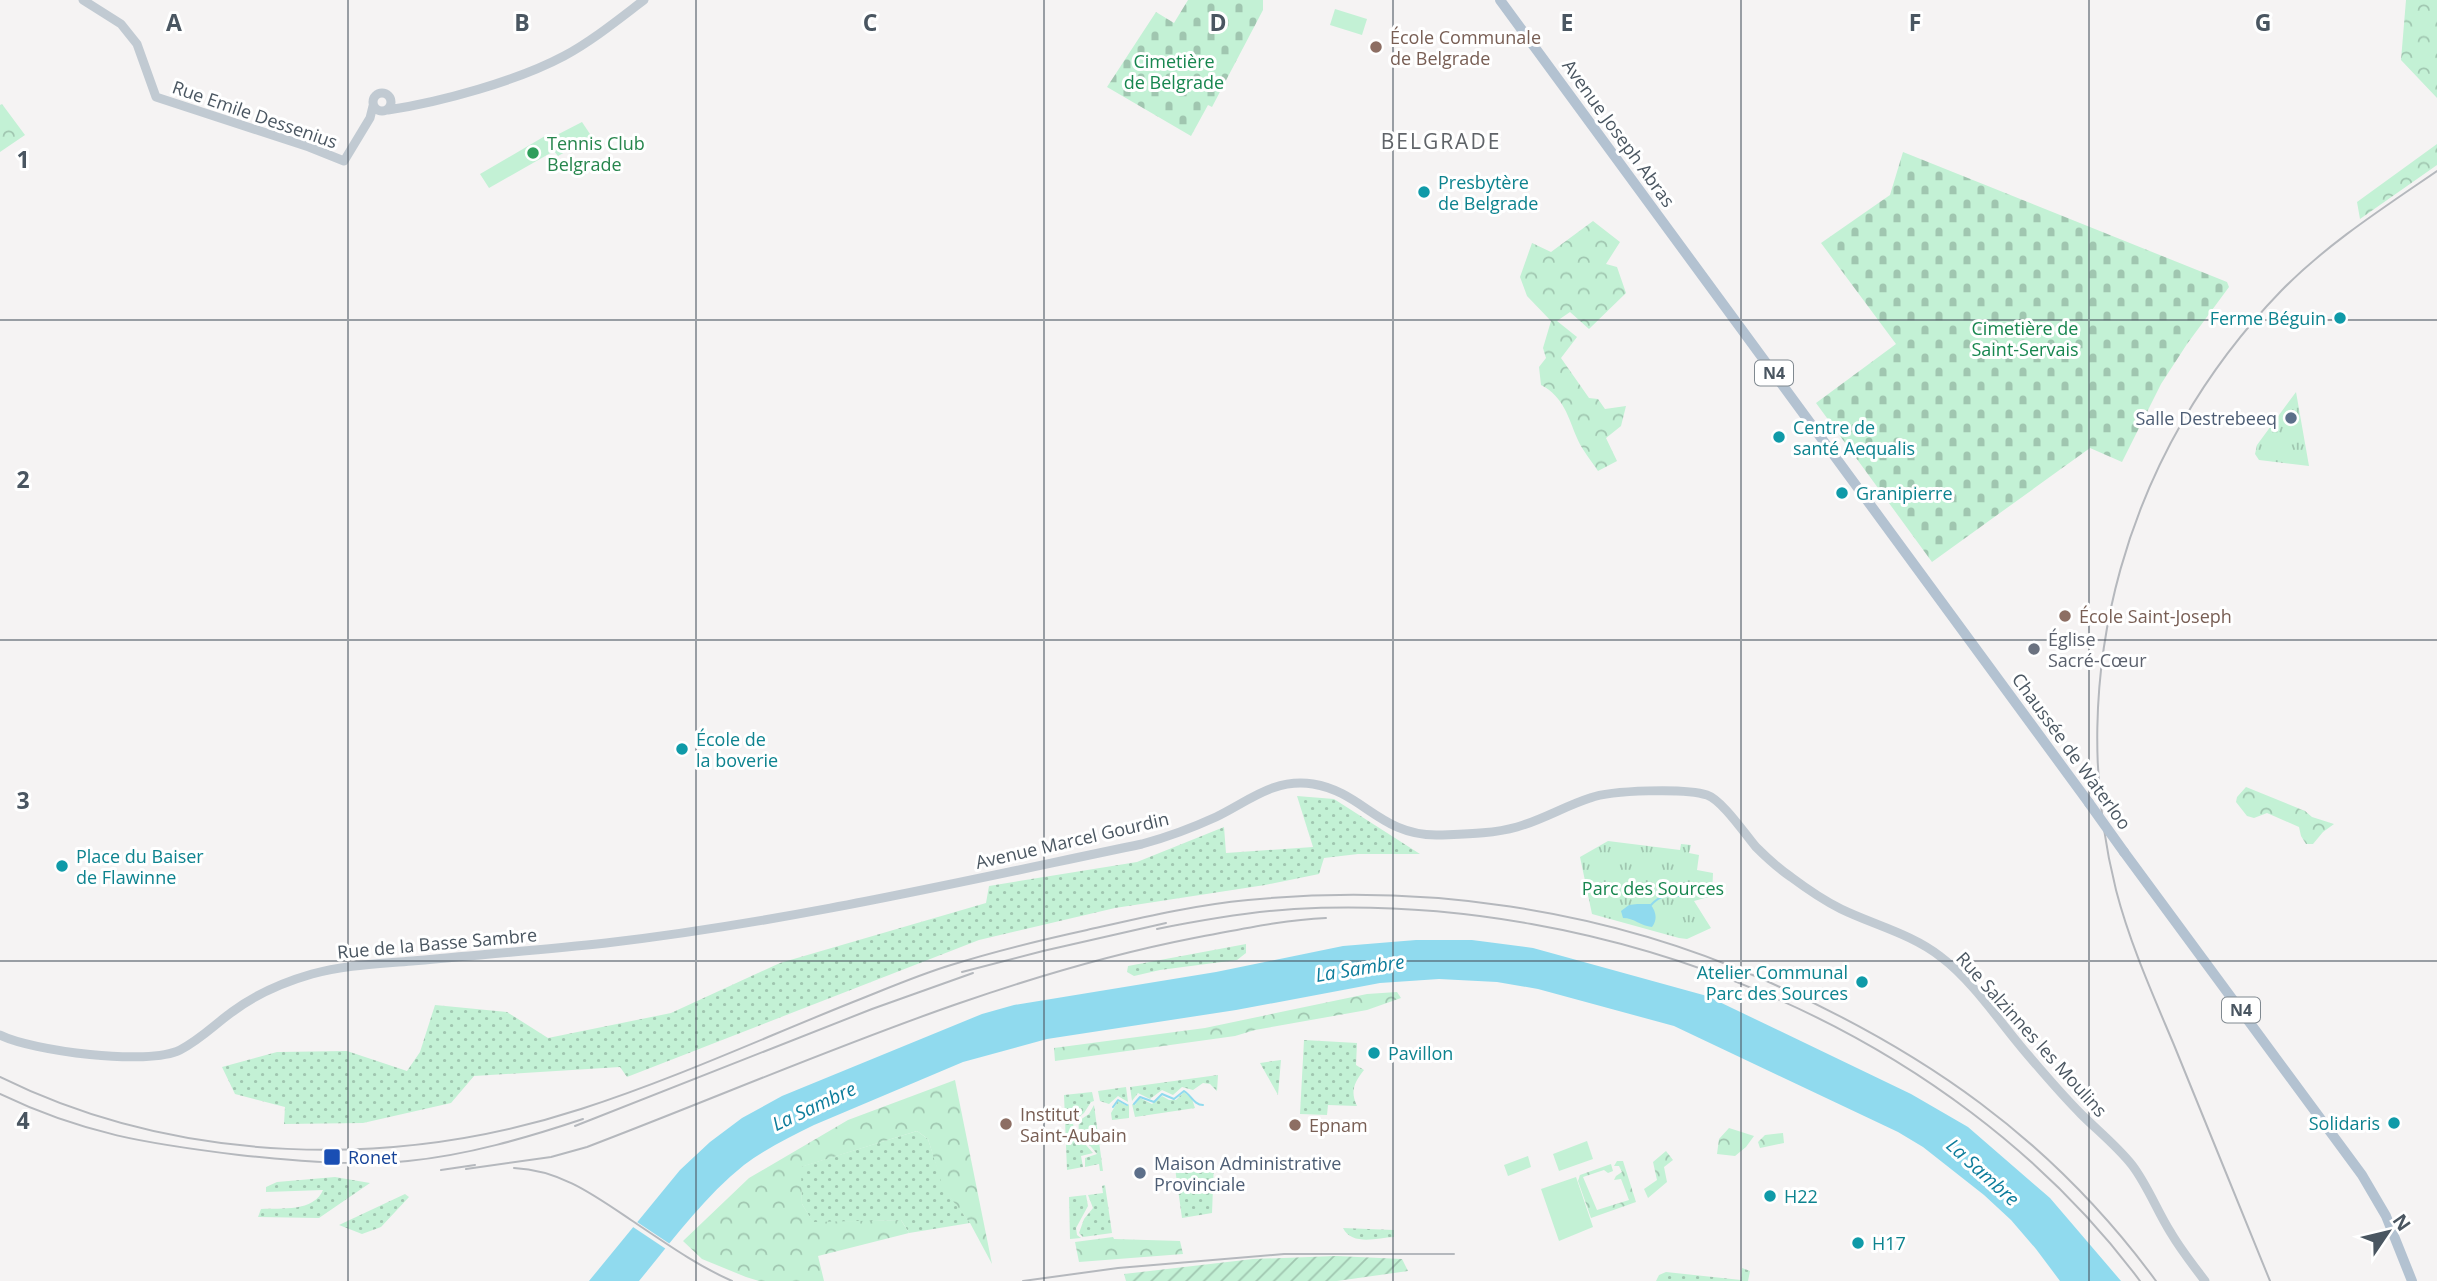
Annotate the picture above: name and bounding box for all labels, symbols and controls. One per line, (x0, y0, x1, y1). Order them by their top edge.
text: A (166, 6, 182, 38)
text: B (514, 6, 530, 38)
text: C (863, 6, 877, 38)
text: D (1209, 6, 1227, 38)
text: E (1561, 6, 1573, 38)
text: F (1909, 6, 1921, 38)
text: G (2255, 6, 2271, 38)
place label: École Communale de Belgrade (1390, 25, 1541, 70)
marker: École Communale de Belgrade (1368, 39, 1384, 55)
park label: Cimetière de Belgrade (1124, 49, 1224, 94)
street label: Avenue Joseph Abras (1557, 54, 1681, 212)
street label: Rue Emile Dessenius (169, 74, 341, 154)
district label: BELGRADE (1381, 127, 1501, 155)
place label: Tennis Club Belgrade (547, 131, 645, 176)
text: 1 (16, 143, 30, 175)
marker: Tennis Club Belgrade (525, 145, 541, 161)
place label: Presbytère de Belgrade (1438, 170, 1538, 215)
marker: Presbytère de Belgrade (1416, 184, 1432, 200)
place label: Ferme Béguin (2210, 306, 2326, 330)
marker: Ferme Béguin (2332, 310, 2348, 326)
park label: Cimetière de Saint-Servais (1971, 316, 2079, 361)
road number: N4 (1755, 360, 1793, 386)
place label: Salle Destrebeeq (2135, 406, 2277, 430)
marker: Salle Destrebeeq (2283, 410, 2299, 426)
place label: Centre de santé Aequalis (1793, 415, 1915, 460)
marker: Centre de santé Aequalis (1771, 429, 1787, 445)
text: 2 (16, 463, 30, 495)
place label: Granipierre (1856, 481, 1953, 505)
marker: Granipierre (1834, 485, 1850, 501)
place label: École Saint-Joseph (2079, 604, 2232, 628)
marker: École Saint-Joseph (2057, 608, 2073, 624)
place label: Église Sacré-Cœur (2048, 627, 2147, 672)
marker: Église Sacré-Cœur (2026, 641, 2042, 657)
street label: Chaussée de Waterloo (2007, 668, 2137, 834)
place label: École de la boverie (696, 727, 778, 772)
marker: École de la boverie (674, 741, 690, 757)
text: 3 (16, 784, 30, 816)
street label: Avenue Marcel Gourdin (973, 806, 1171, 874)
place label: Place du Baiser de Flawinne (76, 844, 204, 889)
marker: Place du Baiser de Flawinne (54, 858, 70, 874)
park label: Parc des Sources (1582, 876, 1724, 900)
street label: Rue de la Basse Sambre (336, 922, 538, 964)
street label: Rue Salzinnes les Moulins (1951, 946, 2113, 1122)
water label: La Sambre (1314, 948, 1406, 988)
place label: Atelier Communal Parc des Sources (1697, 960, 1848, 1005)
marker: Atelier Communal Parc des Sources (1854, 974, 1870, 990)
road number: N4 (2222, 998, 2260, 1022)
place label: Pavillon (1388, 1041, 1453, 1065)
marker: Pavillon (1366, 1045, 1382, 1061)
water label: La Sambre (768, 1075, 860, 1137)
place label: Institut Saint-Aubain (1020, 1102, 1127, 1147)
text: 4 (16, 1104, 30, 1136)
place label: Solidaris (2309, 1111, 2380, 1135)
place label: Epnam (1309, 1113, 1368, 1137)
marker: Solidaris (2386, 1115, 2402, 1131)
marker: Institut Saint-Aubain (998, 1116, 1014, 1132)
marker: Epnam (1287, 1117, 1303, 1133)
water label: La Sambre (1941, 1132, 2025, 1212)
place label: Ronet (348, 1145, 398, 1169)
marker: Ronet (322, 1147, 342, 1167)
place label: Maison Administrative Provinciale (1154, 1151, 1341, 1196)
marker: Maison Administrative Provinciale (1132, 1165, 1148, 1181)
place label: H22 (1784, 1184, 1818, 1208)
marker: H22 (1762, 1188, 1778, 1204)
north arrow (2353, 1197, 2423, 1267)
text: N (2387, 1208, 2417, 1236)
place label: H17 (1872, 1231, 1906, 1255)
marker: H17 (1850, 1235, 1866, 1251)

